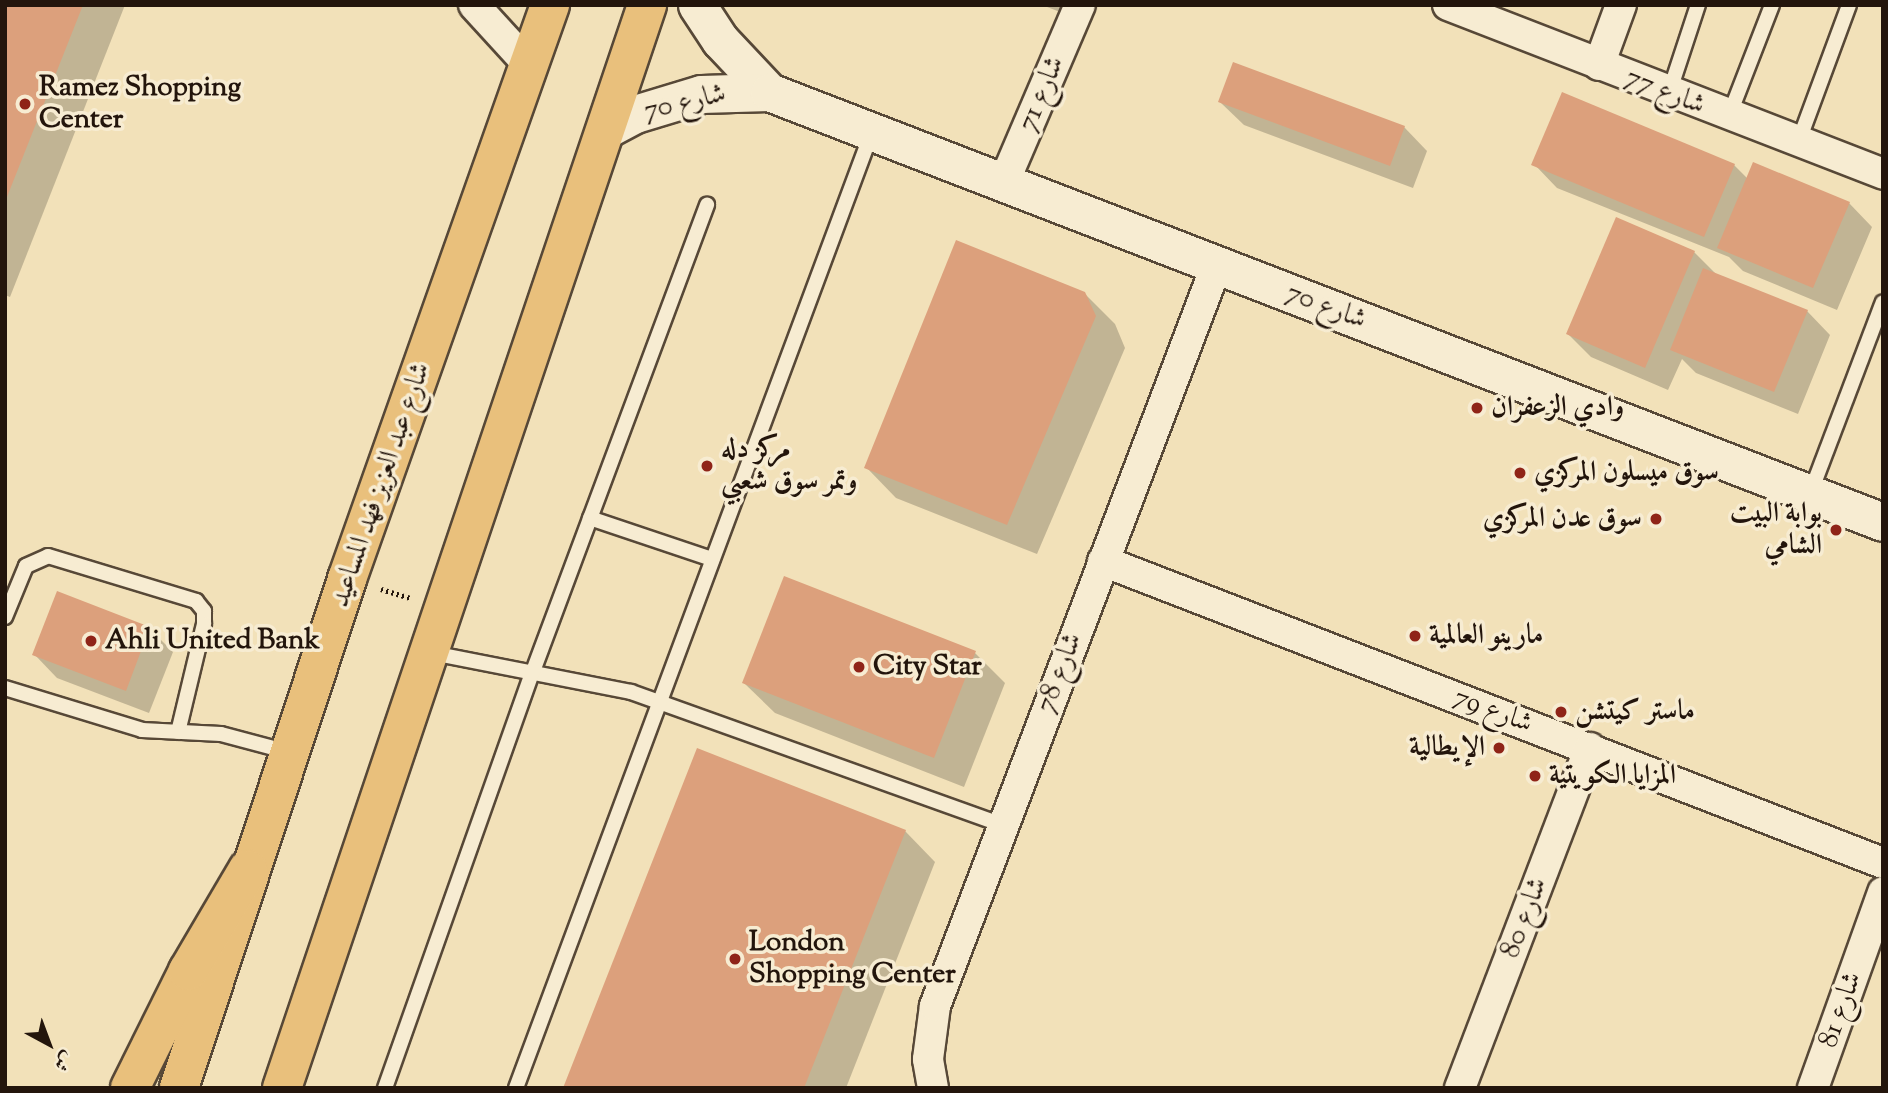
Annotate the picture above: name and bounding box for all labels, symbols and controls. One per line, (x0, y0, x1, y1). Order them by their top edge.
street label: شارع 71 (1011, 51, 1073, 137)
street label: شارع 77 (1620, 61, 1710, 123)
place label: Ramez Shopping Center (39, 71, 241, 137)
street label: شارع 70 (641, 77, 729, 129)
marker: Ramez Shopping Center (17, 96, 33, 112)
street label: شارع 70 (1281, 276, 1371, 338)
street label: شارع عبد العزيز فهد المساعيد (323, 358, 439, 612)
place label: وادي الزعفران (1491, 391, 1624, 425)
marker: وادي الزعفران (1469, 400, 1485, 416)
place label: مركز دله وتمر سوق شعبي (721, 433, 857, 499)
place label: سوق ميسلون المركزي (1534, 456, 1719, 490)
marker: مركز دله وتمر سوق شعبي (699, 458, 715, 474)
marker: سوق ميسلون المركزي (1512, 465, 1528, 481)
place label: بوابة البيت الشامي (1730, 497, 1822, 563)
place label: سوق عدن المركزي (1483, 502, 1642, 536)
marker: سوق عدن المركزي (1648, 511, 1664, 527)
marker: بوابة البيت الشامي (1828, 522, 1844, 538)
place label: مارينو العالمية (1429, 619, 1543, 653)
place label: Ahli United Bank (105, 624, 320, 658)
street label: شارع 78 (1030, 628, 1090, 718)
marker: مارينو العالمية (1407, 628, 1423, 644)
marker: Ahli United Bank (83, 633, 99, 649)
place label: City Star (873, 650, 982, 684)
marker: City Star (851, 659, 867, 675)
street label: شارع 79 (1449, 681, 1537, 741)
place label: ماستر كيتشن (1575, 695, 1695, 729)
marker: ماستر كيتشن (1553, 704, 1569, 720)
place label: الإيطالية (1409, 731, 1485, 765)
marker: الإيطالية (1491, 740, 1507, 756)
place label: المزايا الكويتية (1549, 759, 1676, 793)
marker: المزايا الكويتية (1527, 768, 1543, 784)
street label: شارع 80 (1494, 873, 1556, 963)
place label: London Shopping Center (749, 926, 956, 992)
marker: London Shopping Center (727, 951, 743, 967)
street label: شارع 81 (1812, 968, 1870, 1052)
north arrow (14, 1009, 84, 1079)
text: ش (47, 1044, 79, 1077)

